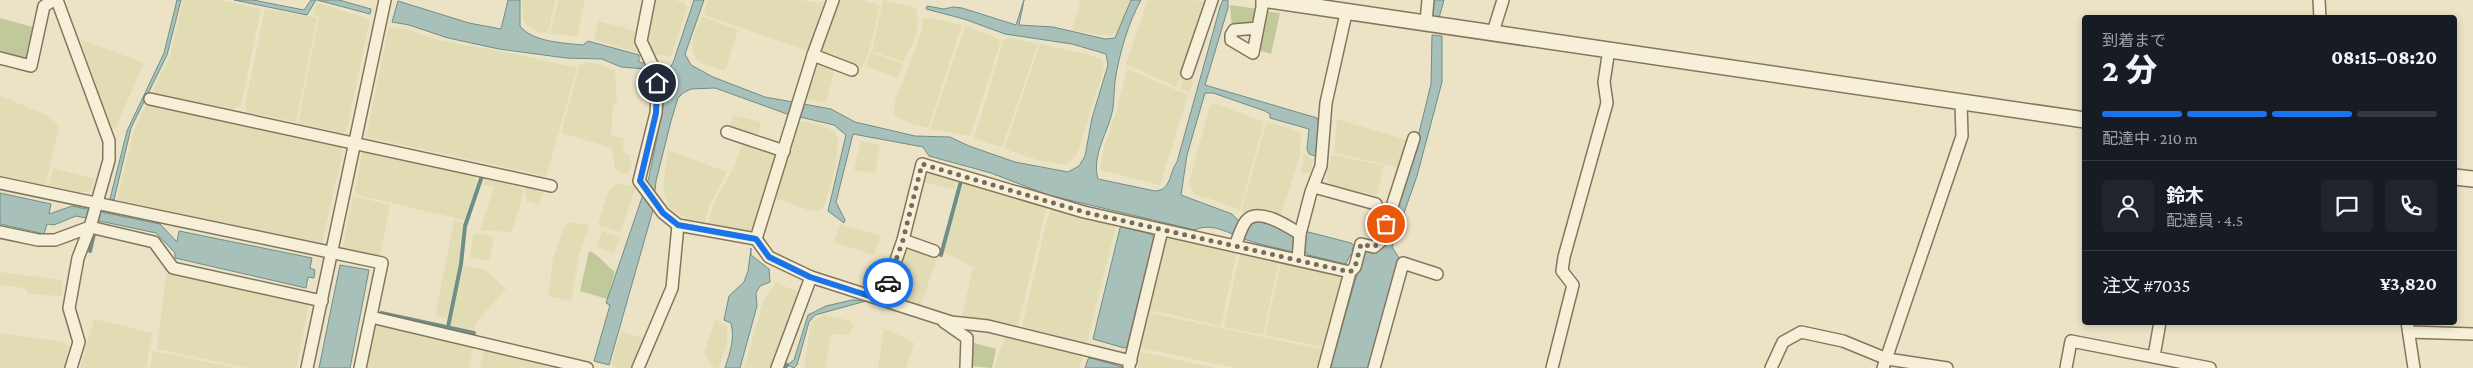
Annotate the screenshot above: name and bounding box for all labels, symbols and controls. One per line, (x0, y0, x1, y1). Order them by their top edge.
text: 到着まで (2102, 32, 2166, 49)
text: 08:15–08:20 (2331, 47, 2437, 68)
text: 2 分 (2102, 52, 2157, 88)
pin (636, 62, 678, 104)
icon: home (643, 69, 671, 97)
text: 配達中 · 210 m (2102, 130, 2198, 147)
button: person (2102, 180, 2154, 232)
button: chat (2321, 180, 2373, 232)
button: phone (2385, 180, 2437, 232)
text: 鈴木 (2166, 185, 2204, 206)
pin (1365, 203, 1407, 245)
icon: bag (1372, 210, 1400, 238)
text: 配達員 · 4.5 (2166, 212, 2243, 229)
courier (863, 258, 913, 308)
icon: car (874, 269, 902, 297)
text: ¥3,820 (2380, 273, 2437, 294)
text: 注文 #7035 (2102, 275, 2190, 296)

